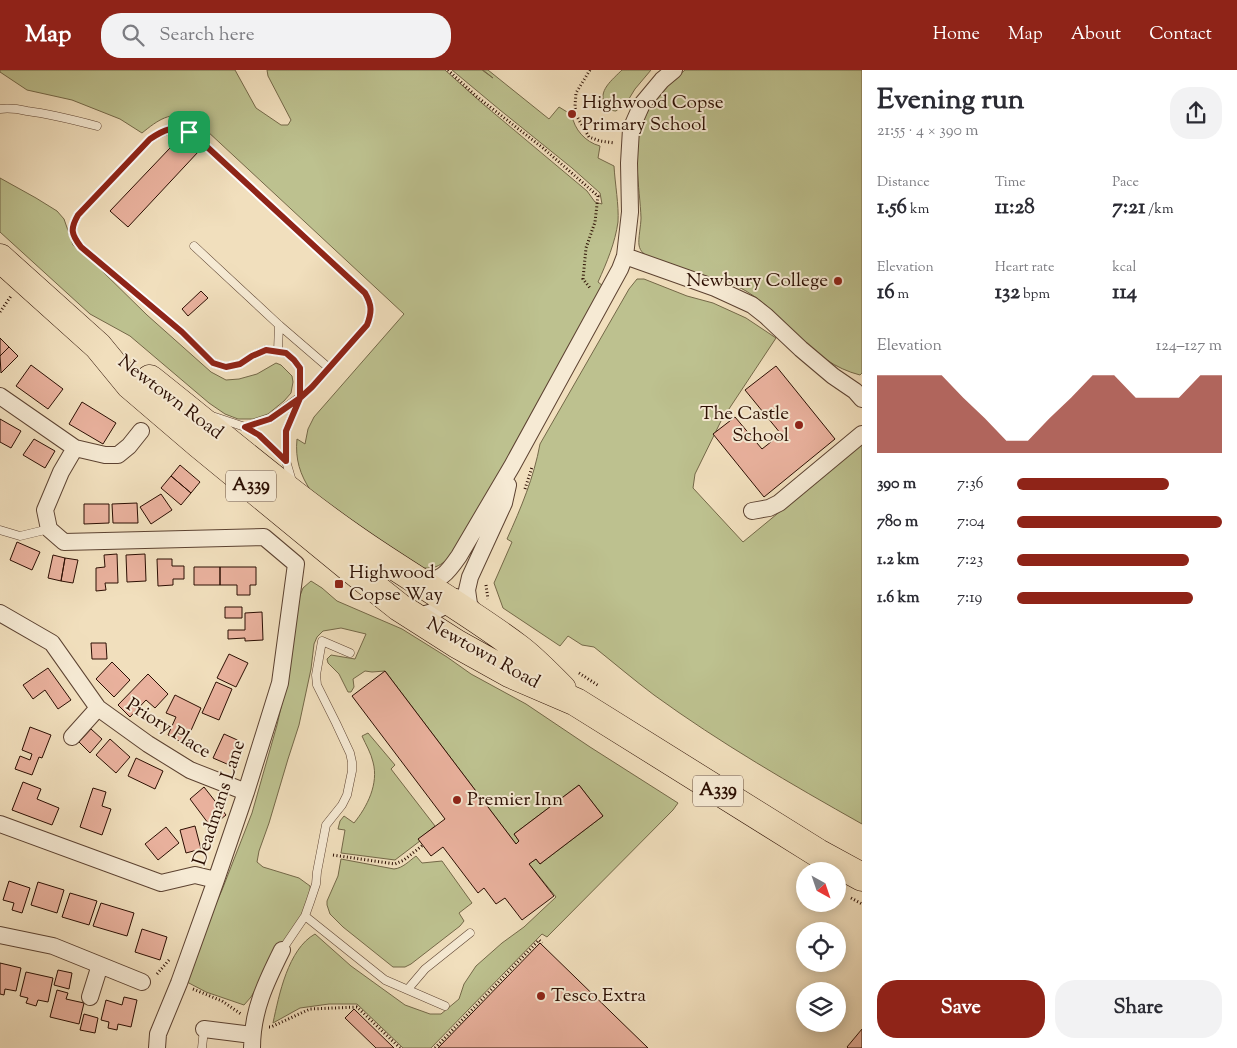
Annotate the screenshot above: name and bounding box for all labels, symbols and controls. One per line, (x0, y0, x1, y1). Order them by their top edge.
search box (101, 13, 451, 58)
text: Map (25, 18, 71, 52)
icon: search (119, 21, 147, 49)
text: Search here (159, 22, 255, 49)
text: Home (933, 22, 980, 48)
text: Map (1008, 22, 1043, 48)
text: About (1071, 22, 1121, 48)
text: Contact (1149, 22, 1212, 48)
text: Evening run (877, 81, 1024, 121)
button: share (1170, 87, 1222, 139)
place label: Highwood Copse Primary School (582, 90, 724, 139)
marker: Highwood Copse Primary School (566, 108, 578, 120)
pin (168, 111, 210, 153)
icon: arrive (175, 118, 203, 146)
text: 21:55 · 4 × 390 m (877, 120, 979, 143)
text: Distance (877, 173, 930, 193)
text: Time (995, 173, 1026, 193)
text: Pace (1112, 173, 1139, 193)
text: 1.56 (877, 193, 907, 223)
text: 11:28 (995, 193, 1035, 223)
text: 7:21 (1112, 193, 1145, 223)
text: km (907, 200, 929, 220)
text: /km (1145, 200, 1174, 220)
text: Elevation (877, 258, 934, 278)
text: Heart rate (995, 258, 1054, 278)
text: kcal (1112, 258, 1136, 278)
place label: Newbury College (686, 268, 828, 295)
marker: Newbury College (832, 275, 844, 287)
text: 16 (877, 278, 895, 308)
text: 132 (995, 278, 1020, 308)
text: 114 (1112, 278, 1137, 308)
text: m (895, 285, 909, 305)
text: bpm (1020, 285, 1050, 305)
text: Elevation (877, 335, 942, 358)
text: 124–127 m (1156, 335, 1222, 358)
street label: Newtown Road (111, 349, 229, 447)
place label: The Castle School (700, 401, 789, 450)
marker: The Castle School (793, 419, 805, 431)
road number: A339 (226, 471, 276, 502)
text: 390 m (877, 473, 916, 496)
text: 7:36 (957, 473, 983, 496)
text: 780 m (877, 511, 918, 534)
text: 7:04 (957, 511, 985, 534)
text: 1.2 km (877, 549, 919, 572)
text: 7:23 (957, 549, 983, 572)
place label: Highwood Copse Way (349, 560, 443, 609)
marker: Highwood Copse Way (333, 578, 345, 590)
text: 1.6 km (877, 587, 919, 610)
text: 7:19 (957, 587, 982, 610)
street label: Newtown Road (421, 612, 545, 697)
street label: Priory Place (120, 692, 216, 766)
street label: Deadmans Lane (187, 737, 253, 869)
road number: A339 (693, 776, 743, 806)
place label: Premier Inn (467, 787, 563, 814)
marker: Premier Inn (451, 794, 463, 806)
north arrow (796, 862, 846, 912)
map controls (796, 862, 846, 1032)
button: locate (796, 922, 846, 972)
button: Save (877, 980, 1045, 1038)
button: Share (1055, 980, 1222, 1038)
button: layers (796, 982, 846, 1032)
place label: Tesco Extra (551, 983, 646, 1010)
marker: Tesco Extra (535, 990, 547, 1002)

